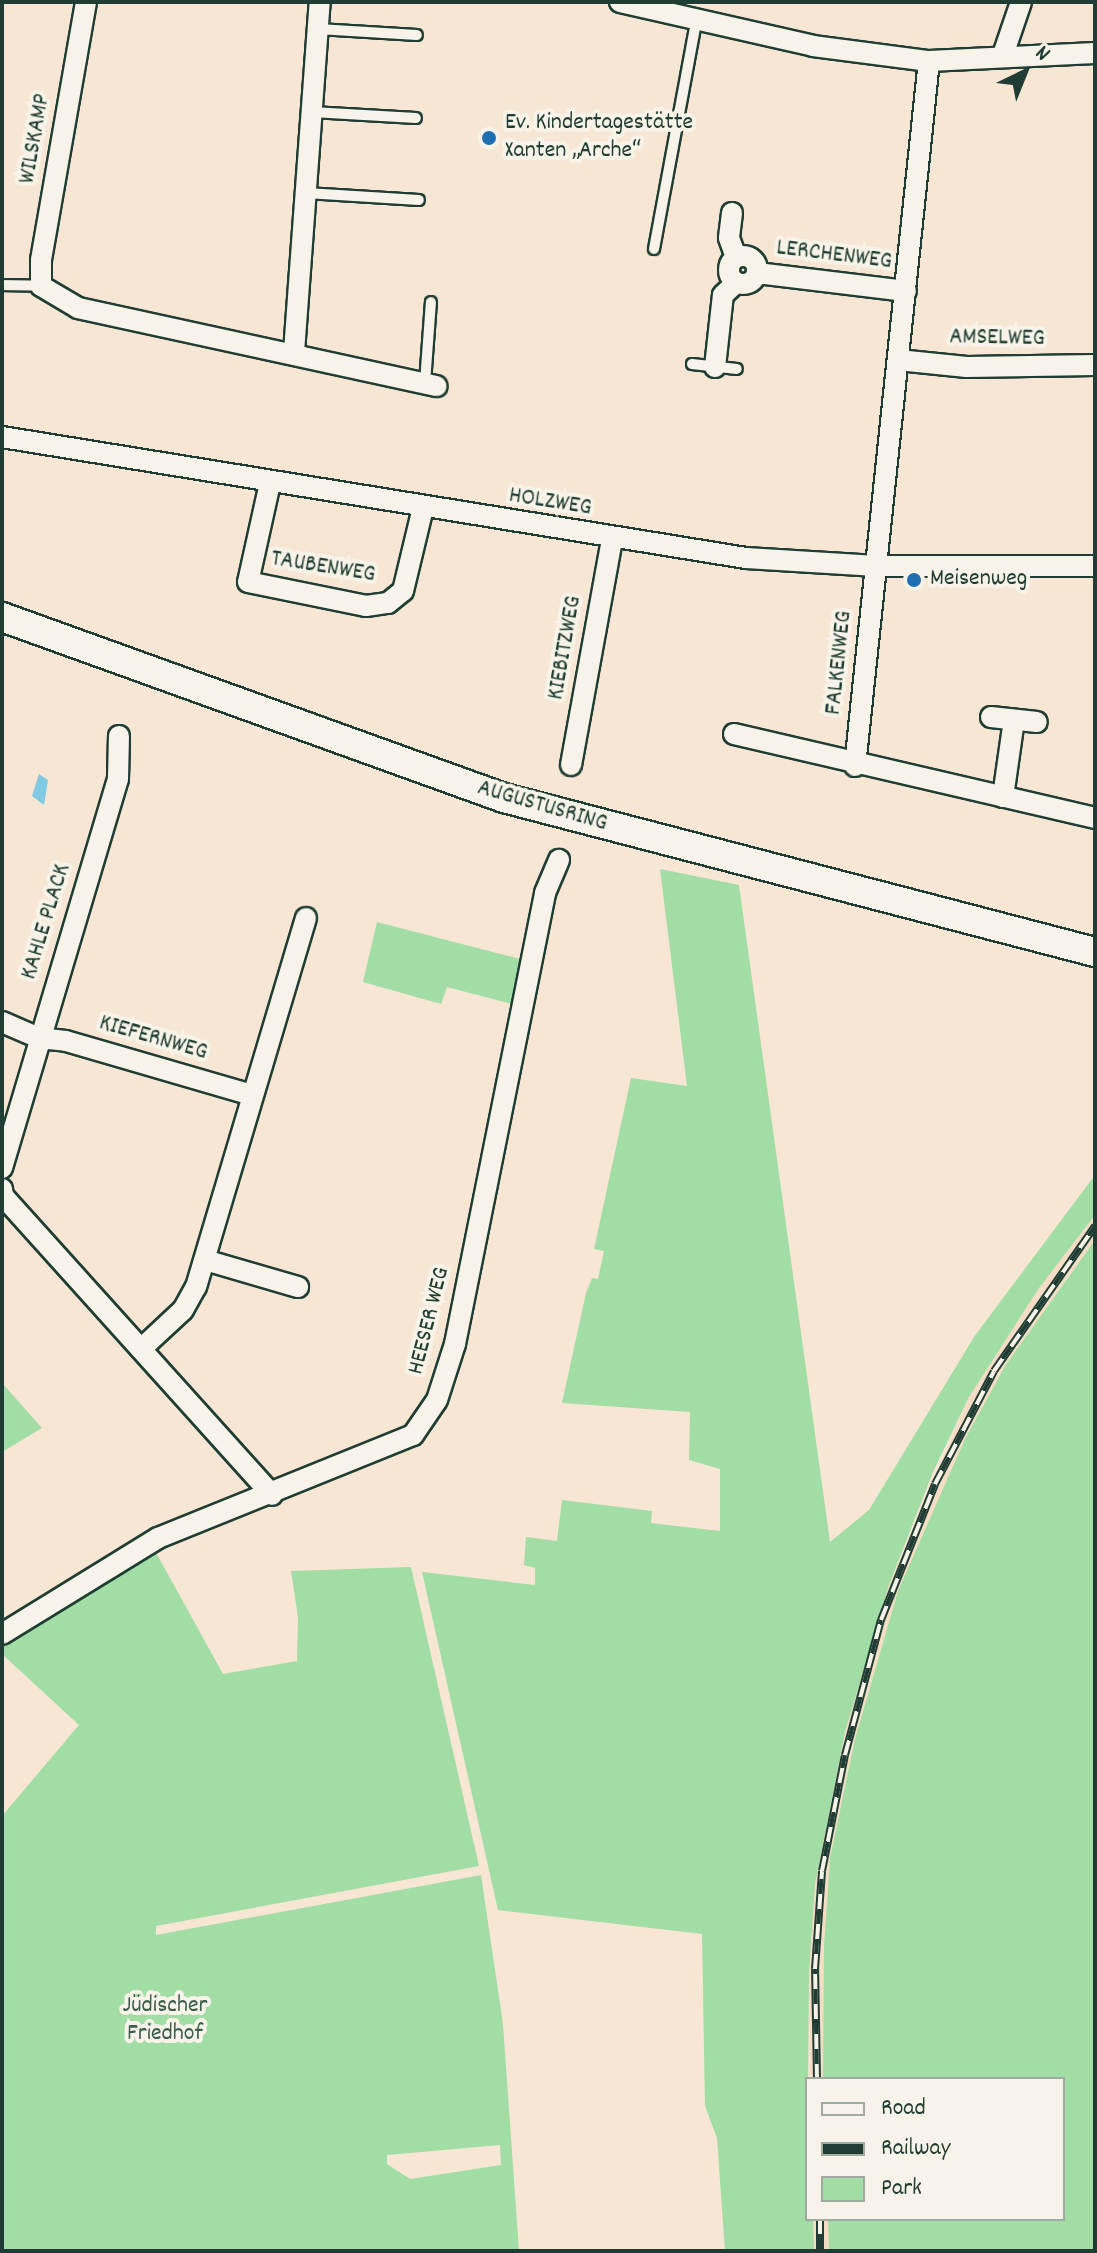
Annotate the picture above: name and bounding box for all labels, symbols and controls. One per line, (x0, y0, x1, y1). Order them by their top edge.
north arrow (985, 32, 1065, 112)
text: N (1027, 39, 1056, 69)
street label: WILSKAMP (14, 92, 58, 186)
place label: Ev. Kindertagestätte Xanten „Arche“ (505, 110, 693, 166)
marker: Ev. Kindertagestätte Xanten „Arche“ (480, 129, 498, 147)
street label: LERCHENWEG (775, 235, 893, 277)
street label: AMSELWEG (949, 324, 1045, 354)
street label: HOLZWEG (507, 482, 593, 524)
street label: TAUBENWEG (269, 546, 377, 590)
place label: Meisenweg (930, 566, 1027, 594)
marker: Meisenweg (905, 571, 923, 589)
street label: KIEBITZWEG (543, 594, 589, 702)
street label: FALKENWEG (820, 610, 860, 716)
street label: AUGUSTUSRING (474, 775, 610, 839)
street label: KAHLE PLACK (16, 861, 78, 983)
street label: KIEFERNWEG (96, 1010, 210, 1068)
street label: HEESER WEG (403, 1264, 457, 1378)
park label: Jüdischer Friedhof (123, 1993, 207, 2049)
legend (805, 2077, 1065, 2221)
text: Road (881, 2092, 926, 2126)
text: Railway (881, 2132, 950, 2166)
text: Park (881, 2172, 922, 2206)

